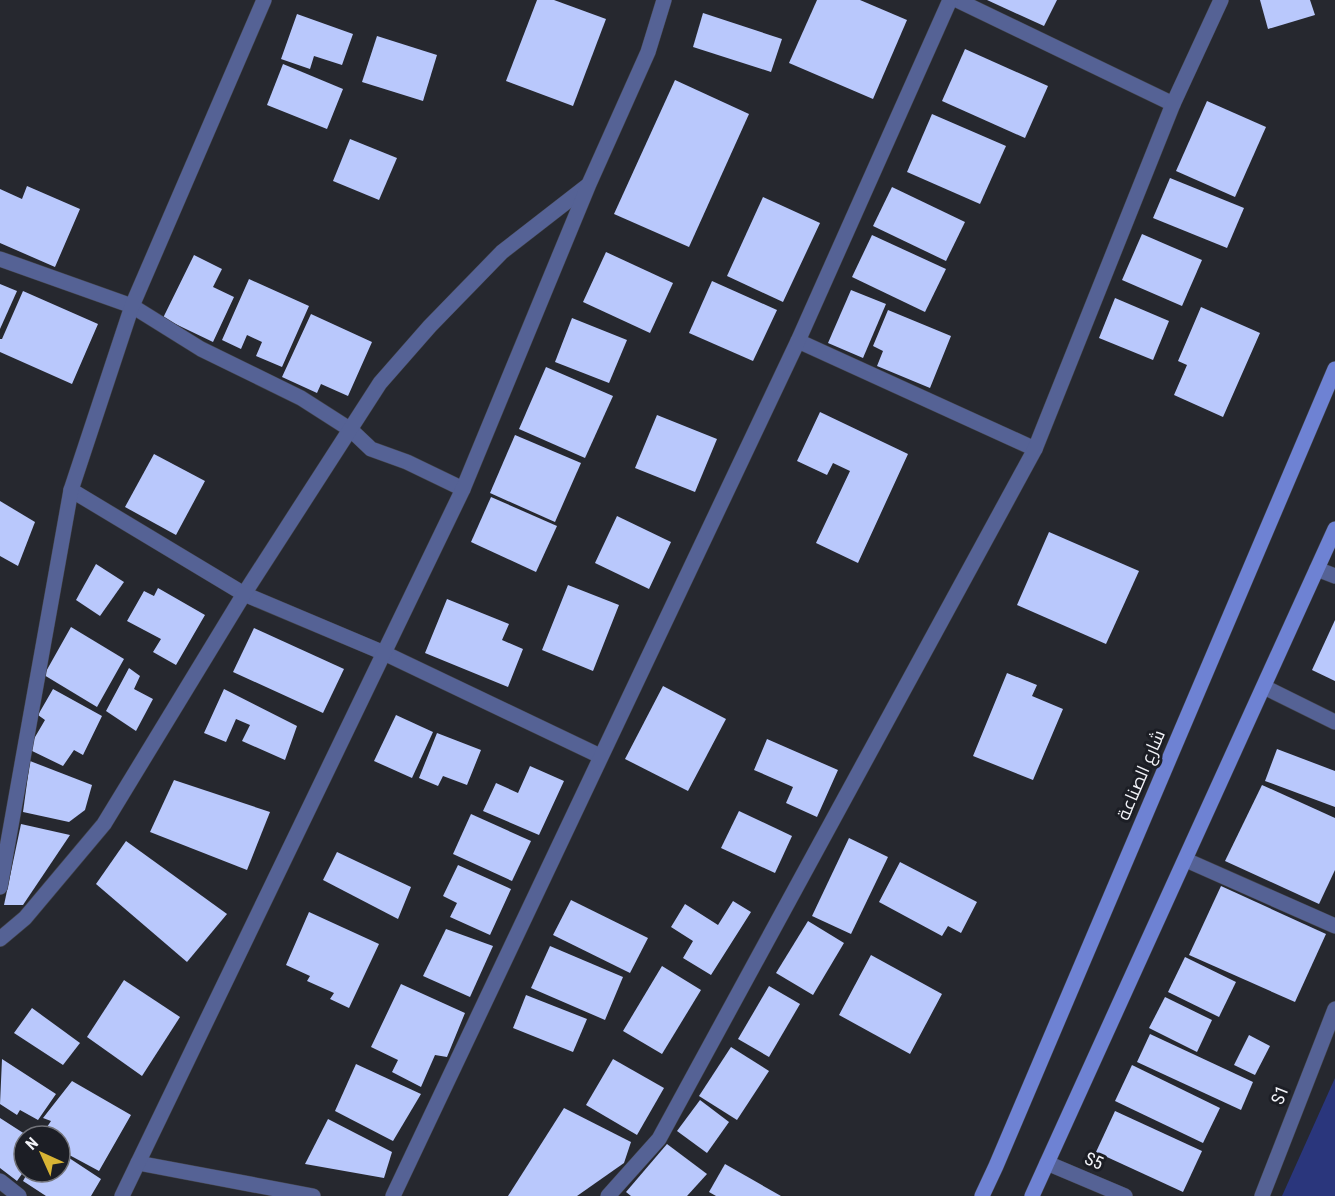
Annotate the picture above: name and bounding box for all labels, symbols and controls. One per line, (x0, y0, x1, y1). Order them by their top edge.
street label: شارع الصناعة (1112, 727, 1171, 824)
street label: S1 (1266, 1083, 1293, 1107)
north arrow (12, 1124, 72, 1184)
text: N (22, 1134, 42, 1154)
street label: S5 (1082, 1147, 1107, 1174)

